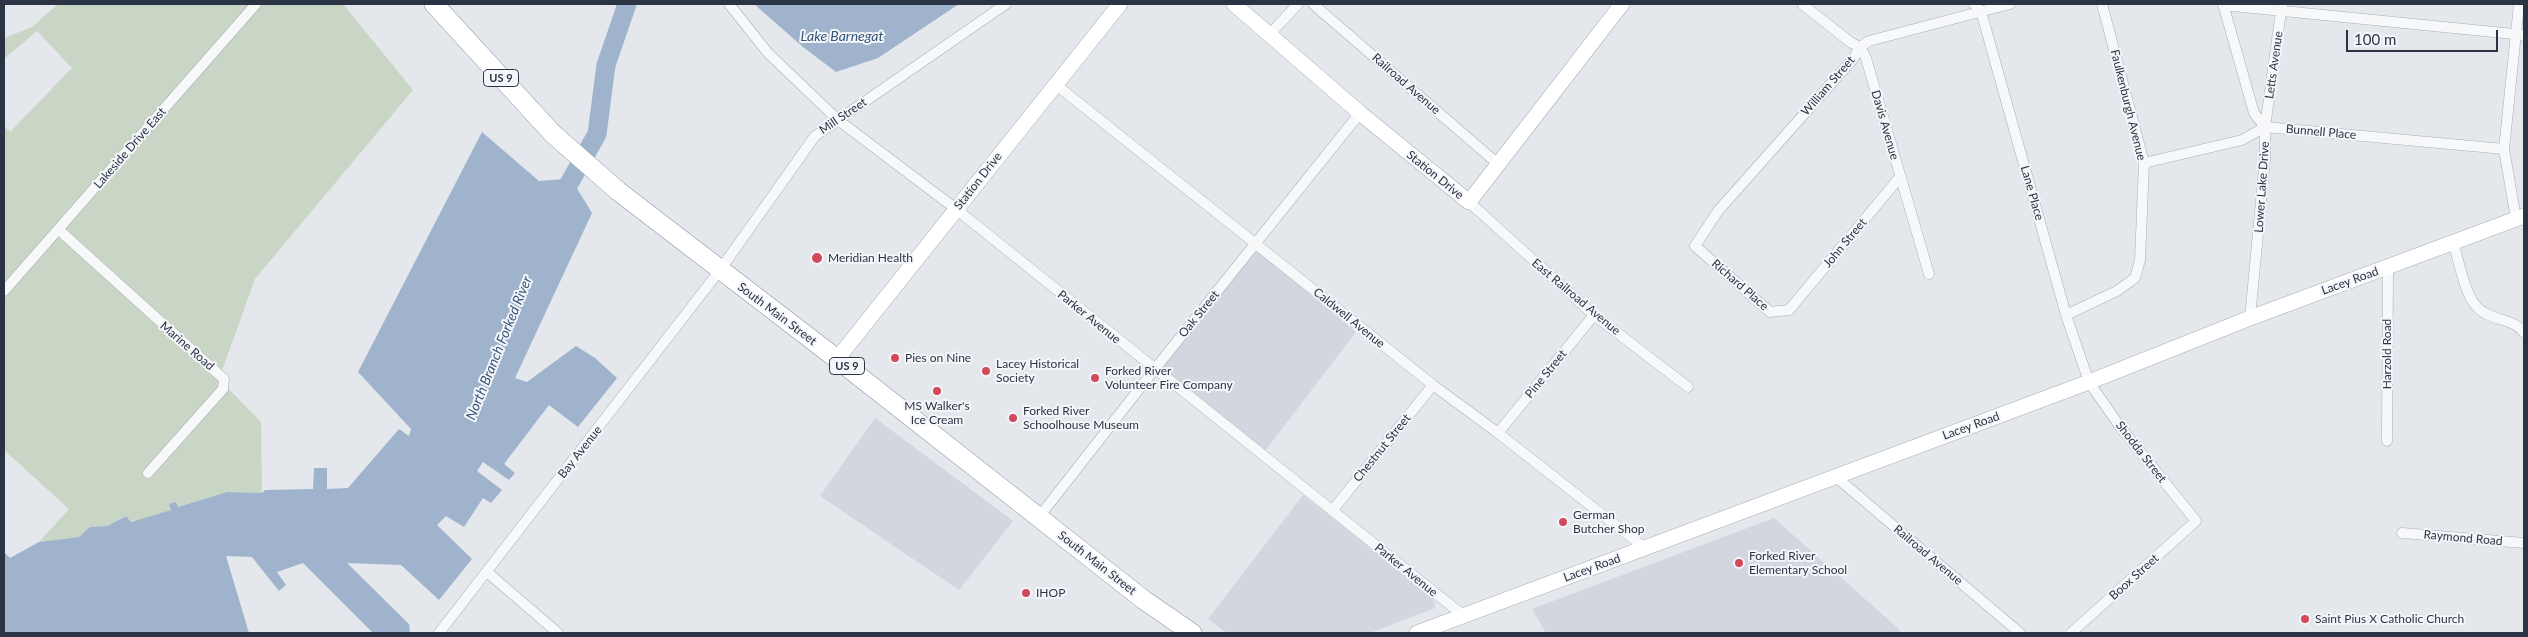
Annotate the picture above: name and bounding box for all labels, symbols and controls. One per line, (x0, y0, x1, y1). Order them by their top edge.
scale bar (2348, 20, 2500, 52)
water label: Lake Barnegat (801, 28, 883, 44)
street label: Letts Avenue (2262, 30, 2286, 100)
text: 100 m (2354, 30, 2396, 48)
street label: Faulkenburgh Avenue (2107, 48, 2149, 162)
street label: Railroad Avenue (1369, 51, 1443, 117)
street label: William Street (1798, 53, 1858, 119)
road number: US 9 (484, 70, 518, 86)
street label: Davis Avenue (1868, 88, 1902, 162)
street label: Mill Street (816, 95, 870, 137)
street label: Lakeside Drive East (91, 105, 169, 191)
street label: Bunnell Place (2285, 122, 2357, 142)
street label: Lower Lake Drive (2252, 141, 2272, 233)
street label: Station Drive (1404, 148, 1466, 202)
street label: Station Drive (951, 149, 1005, 213)
street label: Lane Place (2017, 164, 2047, 222)
street label: John Street (1820, 215, 1870, 271)
marker: Meridian Health (810, 251, 824, 265)
place label: Meridian Health (828, 251, 913, 265)
street label: East Railroad Avenue (1529, 256, 1623, 338)
street label: Richard Place (1709, 256, 1771, 314)
street label: Lacey Road (2319, 264, 2381, 298)
water label: North Branch Forked River (462, 274, 536, 422)
street label: South Main Street (735, 280, 819, 348)
street label: Caldwell Avenue (1310, 285, 1388, 351)
street label: Parker Avenue (1055, 287, 1123, 347)
street label: Oak Street (1176, 288, 1222, 340)
street label: Marine Road (157, 319, 217, 373)
street label: Harzold Road (2380, 319, 2394, 389)
street label: Pine Street (1522, 347, 1570, 401)
place label: Pies on Nine (905, 351, 971, 365)
marker: Pies on Nine (889, 352, 901, 364)
place label: Lacey Historical Society (996, 357, 1079, 385)
road number: US 9 (830, 358, 864, 374)
place label: Forked River Volunteer Fire Company (1105, 364, 1233, 392)
marker: Lacey Historical Society (980, 365, 992, 377)
marker: Forked River Volunteer Fire Company (1089, 372, 1101, 384)
marker: MS Walker's Ice Cream (931, 385, 943, 397)
place label: MS Walker's Ice Cream (904, 399, 970, 427)
place label: Forked River Schoolhouse Museum (1023, 404, 1139, 432)
street label: Lacey Road (1940, 409, 2002, 443)
street label: Chestnut Street (1350, 411, 1414, 485)
marker: Forked River Schoolhouse Museum (1007, 412, 1019, 424)
street label: Shodda Street (2113, 418, 2169, 486)
street label: Bay Avenue (555, 423, 605, 481)
place label: German Butcher Shop (1573, 508, 1644, 536)
marker: German Butcher Shop (1557, 516, 1569, 528)
street label: Railroad Avenue (1891, 522, 1965, 588)
street label: Raymond Road (2423, 527, 2503, 549)
street label: South Main Street (1055, 528, 1139, 598)
street label: Parker Avenue (1372, 540, 1440, 600)
place label: Forked River Elementary School (1749, 549, 1847, 577)
street label: Lacey Road (1561, 551, 1623, 585)
street label: Boox Street (2106, 551, 2162, 603)
marker: Forked River Elementary School (1733, 557, 1745, 569)
place label: IHOP (1036, 586, 1065, 600)
marker: IHOP (1020, 587, 1032, 599)
place label: Saint Pius X Catholic Church (2315, 612, 2464, 626)
marker: Saint Pius X Catholic Church (2299, 613, 2311, 625)

